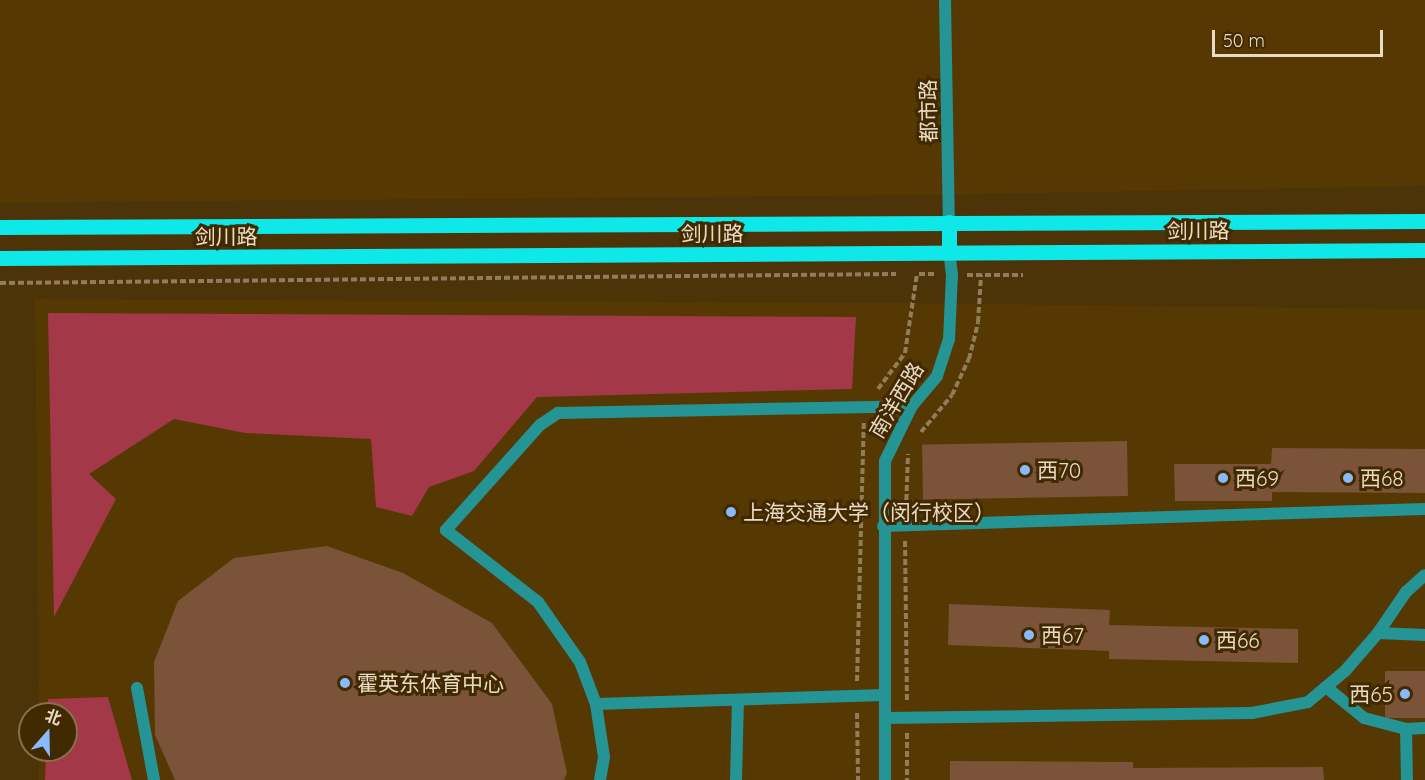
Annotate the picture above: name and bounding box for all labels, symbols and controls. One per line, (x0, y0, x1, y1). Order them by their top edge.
scale bar (1215, 18, 1386, 56)
text: 50 m (1223, 29, 1265, 52)
street label: 都市路 (915, 79, 941, 143)
street label: 剑川路 (1167, 217, 1229, 243)
street label: 剑川路 (681, 220, 743, 246)
street label: 剑川路 (195, 223, 257, 249)
street label: 南洋西路 (864, 358, 928, 442)
place label: 西70 (1037, 457, 1081, 483)
marker: 西70 (1018, 463, 1032, 477)
place label: 西69 (1235, 465, 1279, 491)
place label: 西68 (1360, 465, 1404, 491)
marker: 西69 (1216, 471, 1230, 485)
marker: 西68 (1341, 471, 1355, 485)
place label: 上海交通大学（闵行校区） (743, 499, 995, 525)
marker: 上海交通大学（闵行校区） (724, 505, 738, 519)
place label: 西67 (1041, 622, 1084, 648)
place label: 西66 (1216, 627, 1260, 653)
marker: 西67 (1022, 628, 1036, 642)
marker: 西66 (1197, 633, 1211, 647)
place label: 霍英东体育中心 (357, 670, 504, 696)
marker: 霍英东体育中心 (338, 676, 352, 690)
place label: 西65 (1349, 681, 1393, 707)
marker: 西65 (1398, 687, 1412, 701)
north arrow (18, 702, 78, 762)
text: 北 (43, 705, 64, 729)

